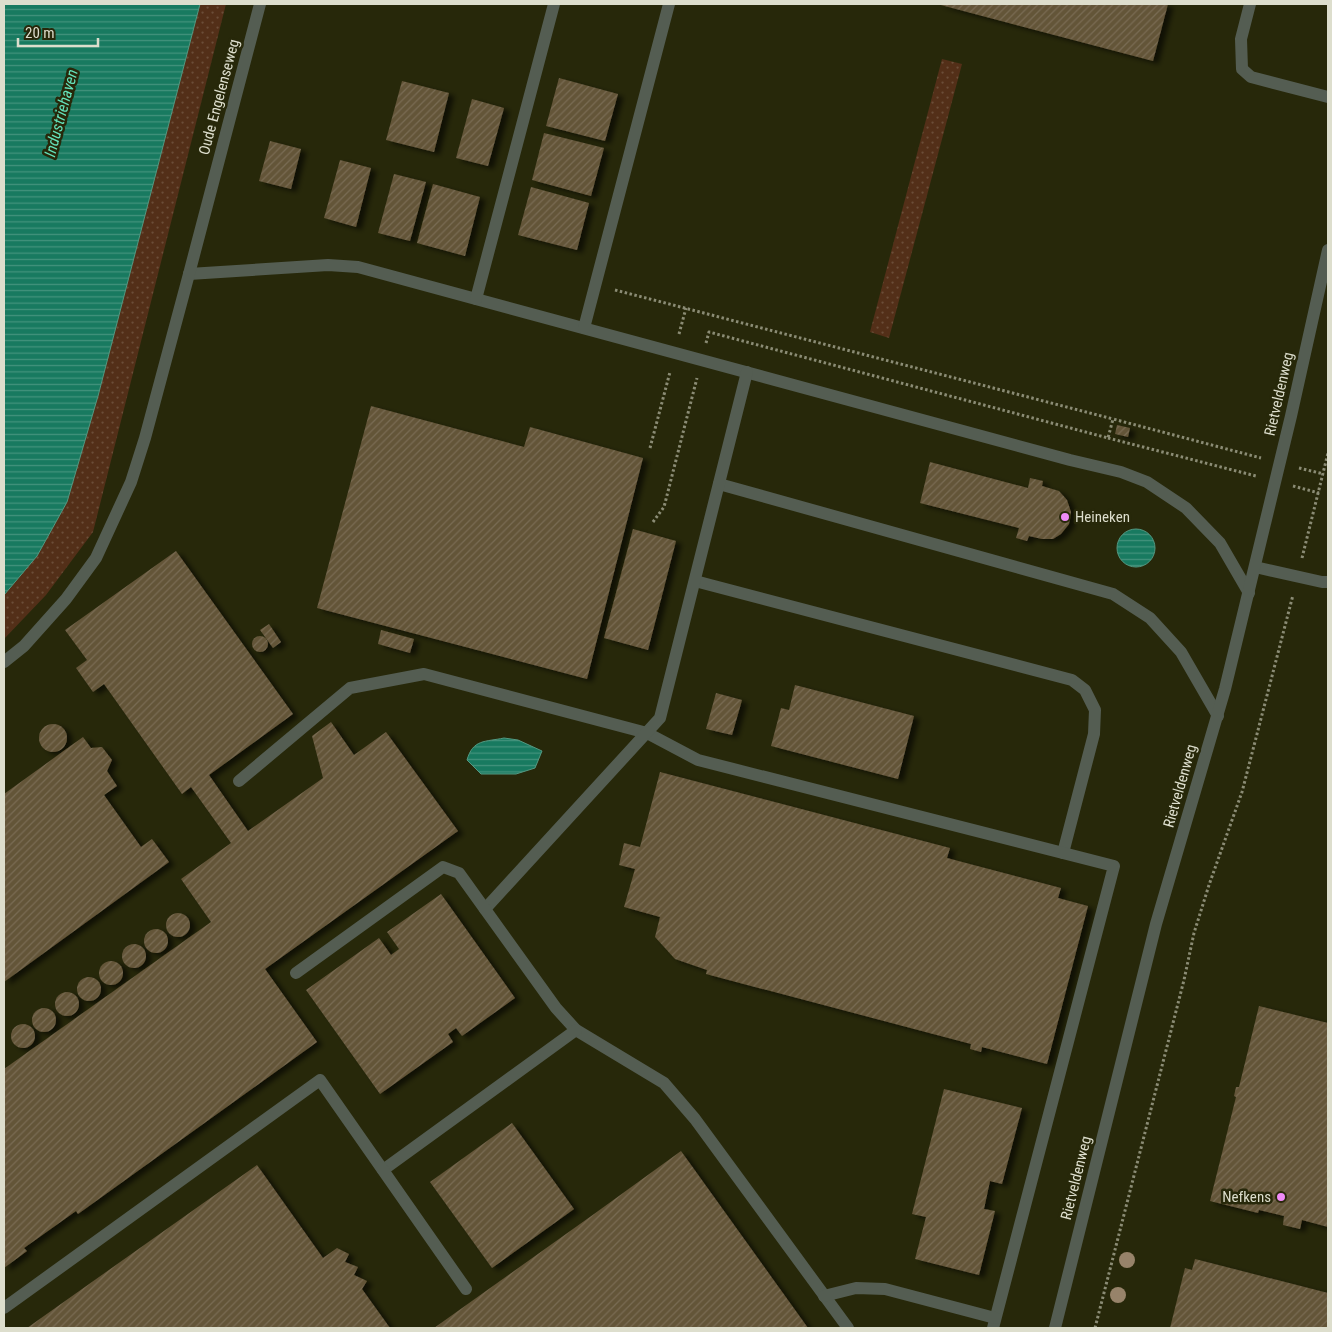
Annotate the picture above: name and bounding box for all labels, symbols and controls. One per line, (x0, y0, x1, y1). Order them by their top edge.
scale bar (18, 15, 98, 47)
text: 20 m (25, 24, 55, 42)
street label: Oude Engelenseweg (195, 37, 243, 157)
water label: Industriehaven (40, 67, 82, 159)
street label: Rietveldenweg (1261, 350, 1297, 438)
place label: Heineken (1075, 508, 1130, 526)
marker: Heineken (1059, 511, 1071, 523)
street label: Rietveldenweg (1160, 742, 1200, 830)
street label: Rietveldenweg (1057, 1134, 1095, 1222)
place label: Nefkens (1222, 1188, 1271, 1206)
marker: Nefkens (1275, 1191, 1287, 1203)

